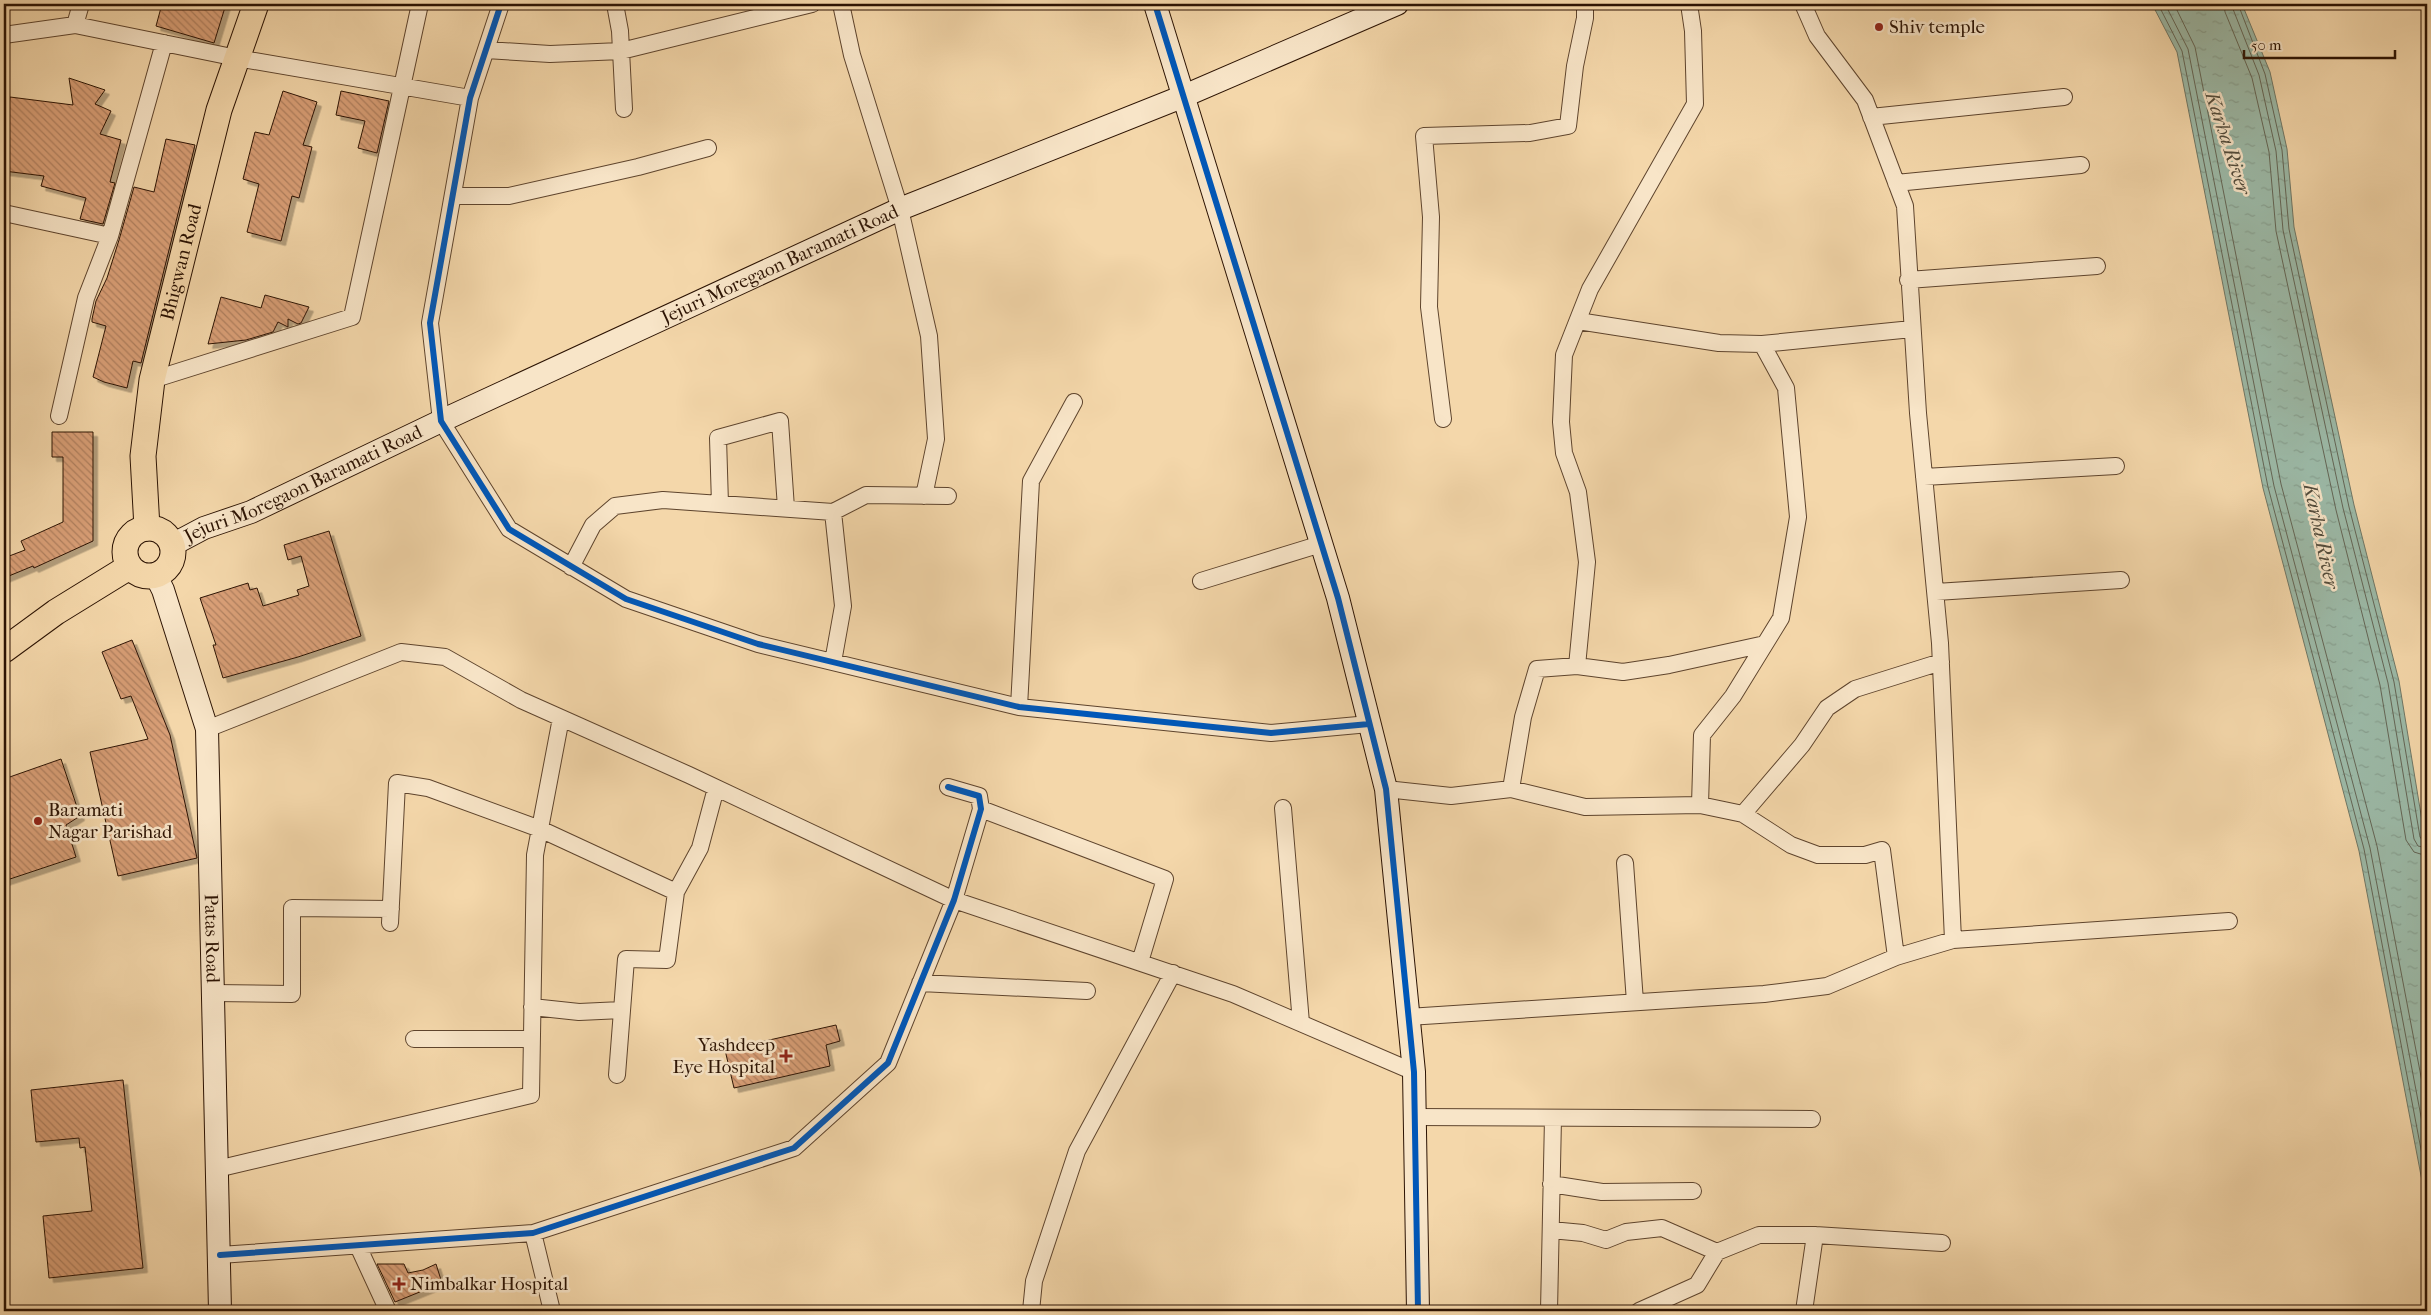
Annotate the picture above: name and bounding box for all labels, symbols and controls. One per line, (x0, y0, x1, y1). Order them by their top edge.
place label: Shiv temple (1889, 16, 1985, 38)
marker: Shiv temple (1873, 21, 1885, 33)
scale bar (2244, 28, 2395, 60)
text: 50 m (2251, 36, 2282, 54)
water label: Karha River (2200, 87, 2256, 199)
street label: Jejuri Moregaon Baramati Road (656, 200, 903, 329)
street label: Bhigwan Road (156, 201, 206, 323)
street label: Jejuri Moregaon Baramati Road (179, 420, 426, 548)
water label: Karha River (2298, 479, 2344, 593)
place label: Baramati Nagar Parishad (48, 799, 173, 843)
marker: Baramati Nagar Parishad (32, 815, 44, 827)
street label: Patas Road (200, 894, 224, 984)
place label: Yashdeep Eye Hospital (673, 1034, 775, 1078)
marker: Yashdeep Eye Hospital (779, 1049, 793, 1063)
place label: Nimbalkar Hospital (410, 1273, 568, 1295)
marker: Nimbalkar Hospital (392, 1277, 406, 1291)

